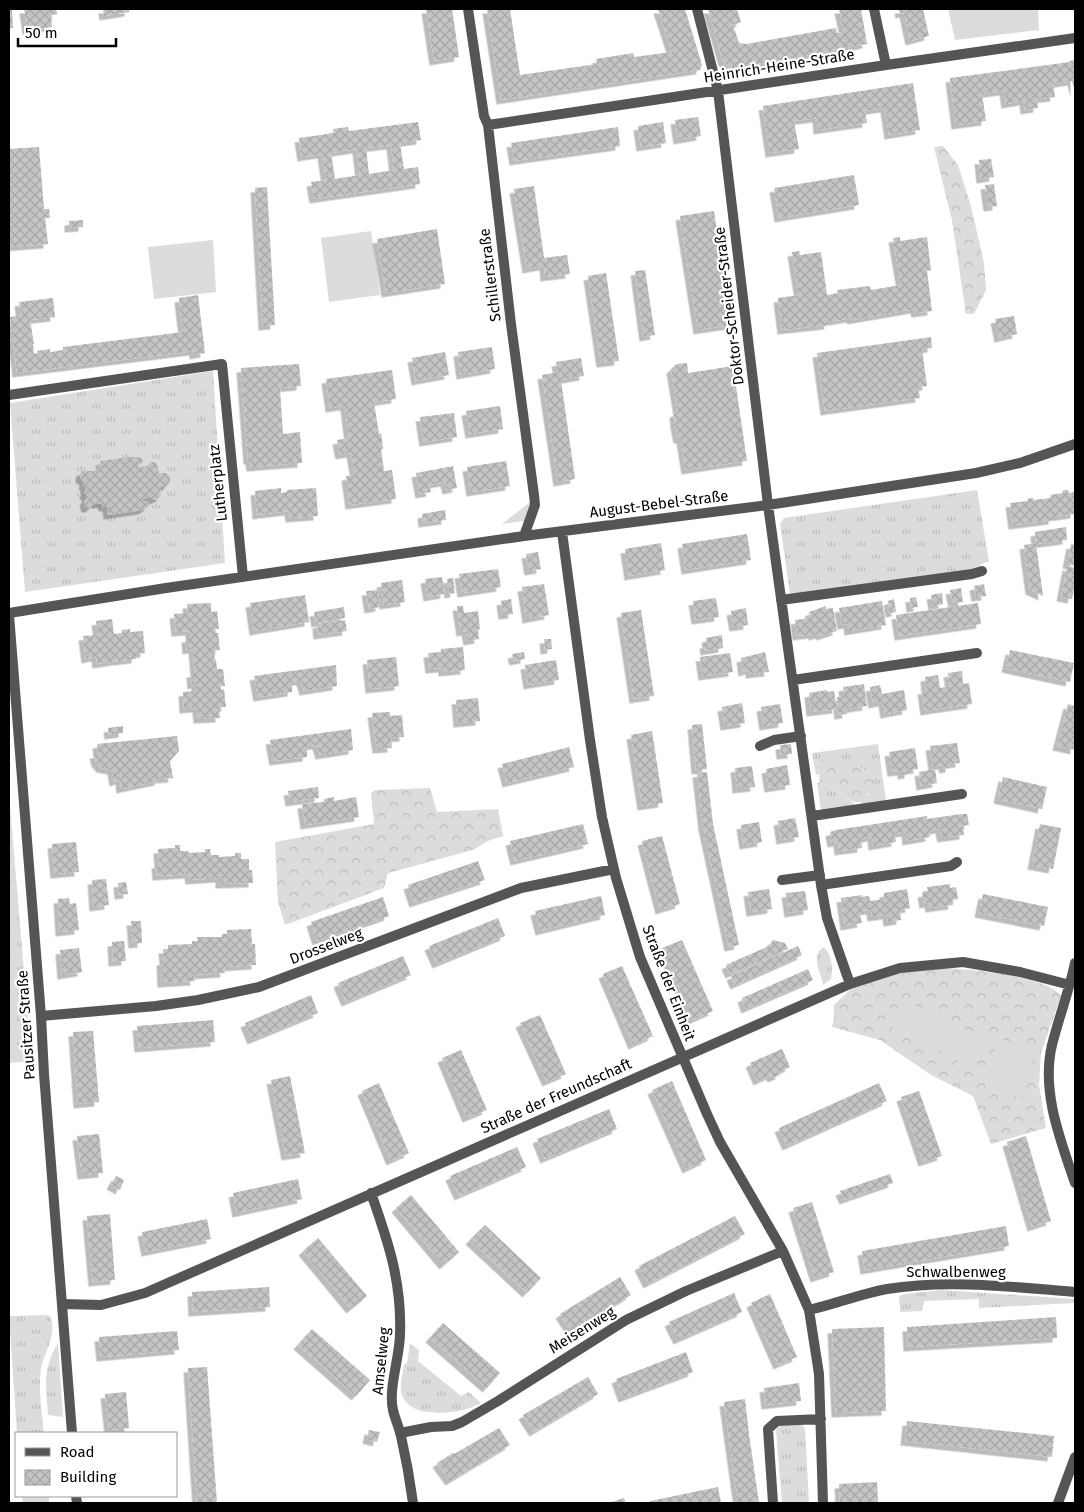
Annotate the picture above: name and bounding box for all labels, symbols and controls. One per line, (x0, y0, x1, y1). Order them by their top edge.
scale bar (18, 15, 115, 47)
text: 50 m (25, 24, 58, 42)
street label: Heinrich-Heine-Straße (702, 45, 856, 87)
street label: Doktor-Scheider-Straße (710, 226, 748, 386)
street label: Schillerstraße (475, 227, 505, 323)
street label: Lutherplatz (205, 443, 231, 522)
street label: August-Bebel-Straße (589, 487, 729, 521)
street label: Straße der Einheit (639, 923, 700, 1044)
street label: Drosselweg (287, 924, 365, 968)
street label: Pausitzer Straße (13, 970, 39, 1080)
street label: Straße der Freundschaft (478, 1054, 635, 1137)
street label: Schwalbenweg (906, 1263, 1006, 1281)
street label: Meisenweg (546, 1302, 619, 1357)
street label: Amselweg (369, 1326, 394, 1396)
legend (15, 1432, 178, 1497)
text: Road (60, 1443, 95, 1461)
text: Building (60, 1468, 116, 1486)

